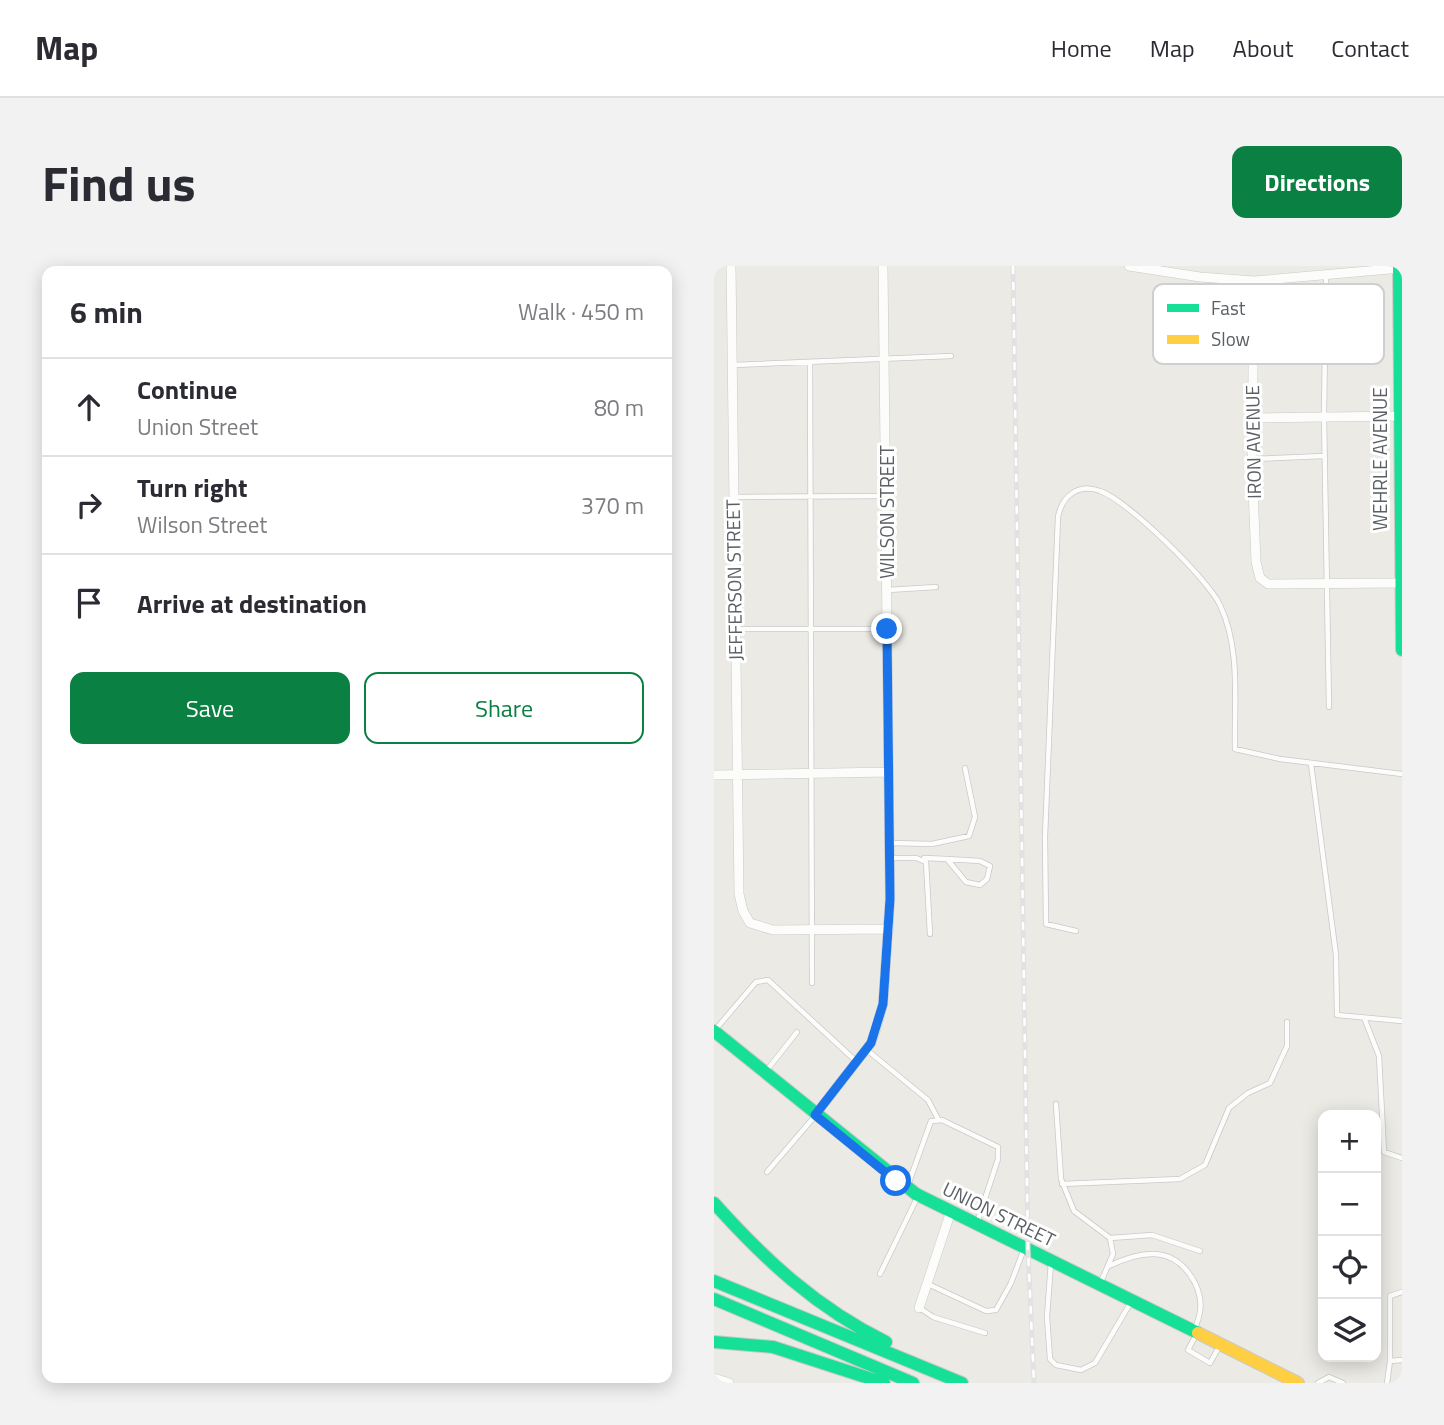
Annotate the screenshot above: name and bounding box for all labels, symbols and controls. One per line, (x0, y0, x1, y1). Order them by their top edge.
text: Map (35, 23, 98, 73)
text: Home (1051, 30, 1112, 66)
text: Map (1150, 30, 1195, 66)
text: About (1233, 30, 1293, 66)
text: Contact (1331, 30, 1409, 66)
text: Find us (42, 145, 196, 220)
button: Directions (1232, 146, 1402, 218)
legend (1153, 284, 1384, 364)
text: 6 min (70, 289, 143, 335)
text: Fast (1211, 293, 1246, 322)
text: Walk · 450 m (518, 294, 644, 329)
text: Slow (1211, 324, 1250, 353)
text: Continue (137, 370, 237, 409)
street label: IRON AVENUE (1237, 385, 1268, 499)
street label: WEHRLE AVENUE (1365, 387, 1394, 531)
icon: ahead (70, 388, 108, 426)
text: 80 m (594, 390, 644, 425)
text: Union Street (137, 409, 258, 444)
street label: WILSON STREET (872, 445, 901, 579)
text: Turn right (137, 468, 248, 507)
icon: right (70, 486, 108, 524)
text: 370 m (581, 488, 644, 523)
street label: JEFFERSON STREET (718, 499, 749, 661)
text: Wilson Street (137, 507, 267, 542)
icon: arrive (70, 584, 108, 622)
text: Arrive at destination (137, 584, 367, 623)
route end (871, 613, 902, 644)
button: Save (70, 672, 350, 744)
button: Share (364, 672, 644, 744)
map controls (1318, 1110, 1381, 1362)
button: + (1318, 1110, 1381, 1173)
route start (880, 1165, 911, 1196)
button: − (1318, 1173, 1381, 1236)
street label: UNION STREET (938, 1174, 1061, 1253)
button: locate (1318, 1236, 1381, 1299)
button: layers (1318, 1299, 1381, 1362)

